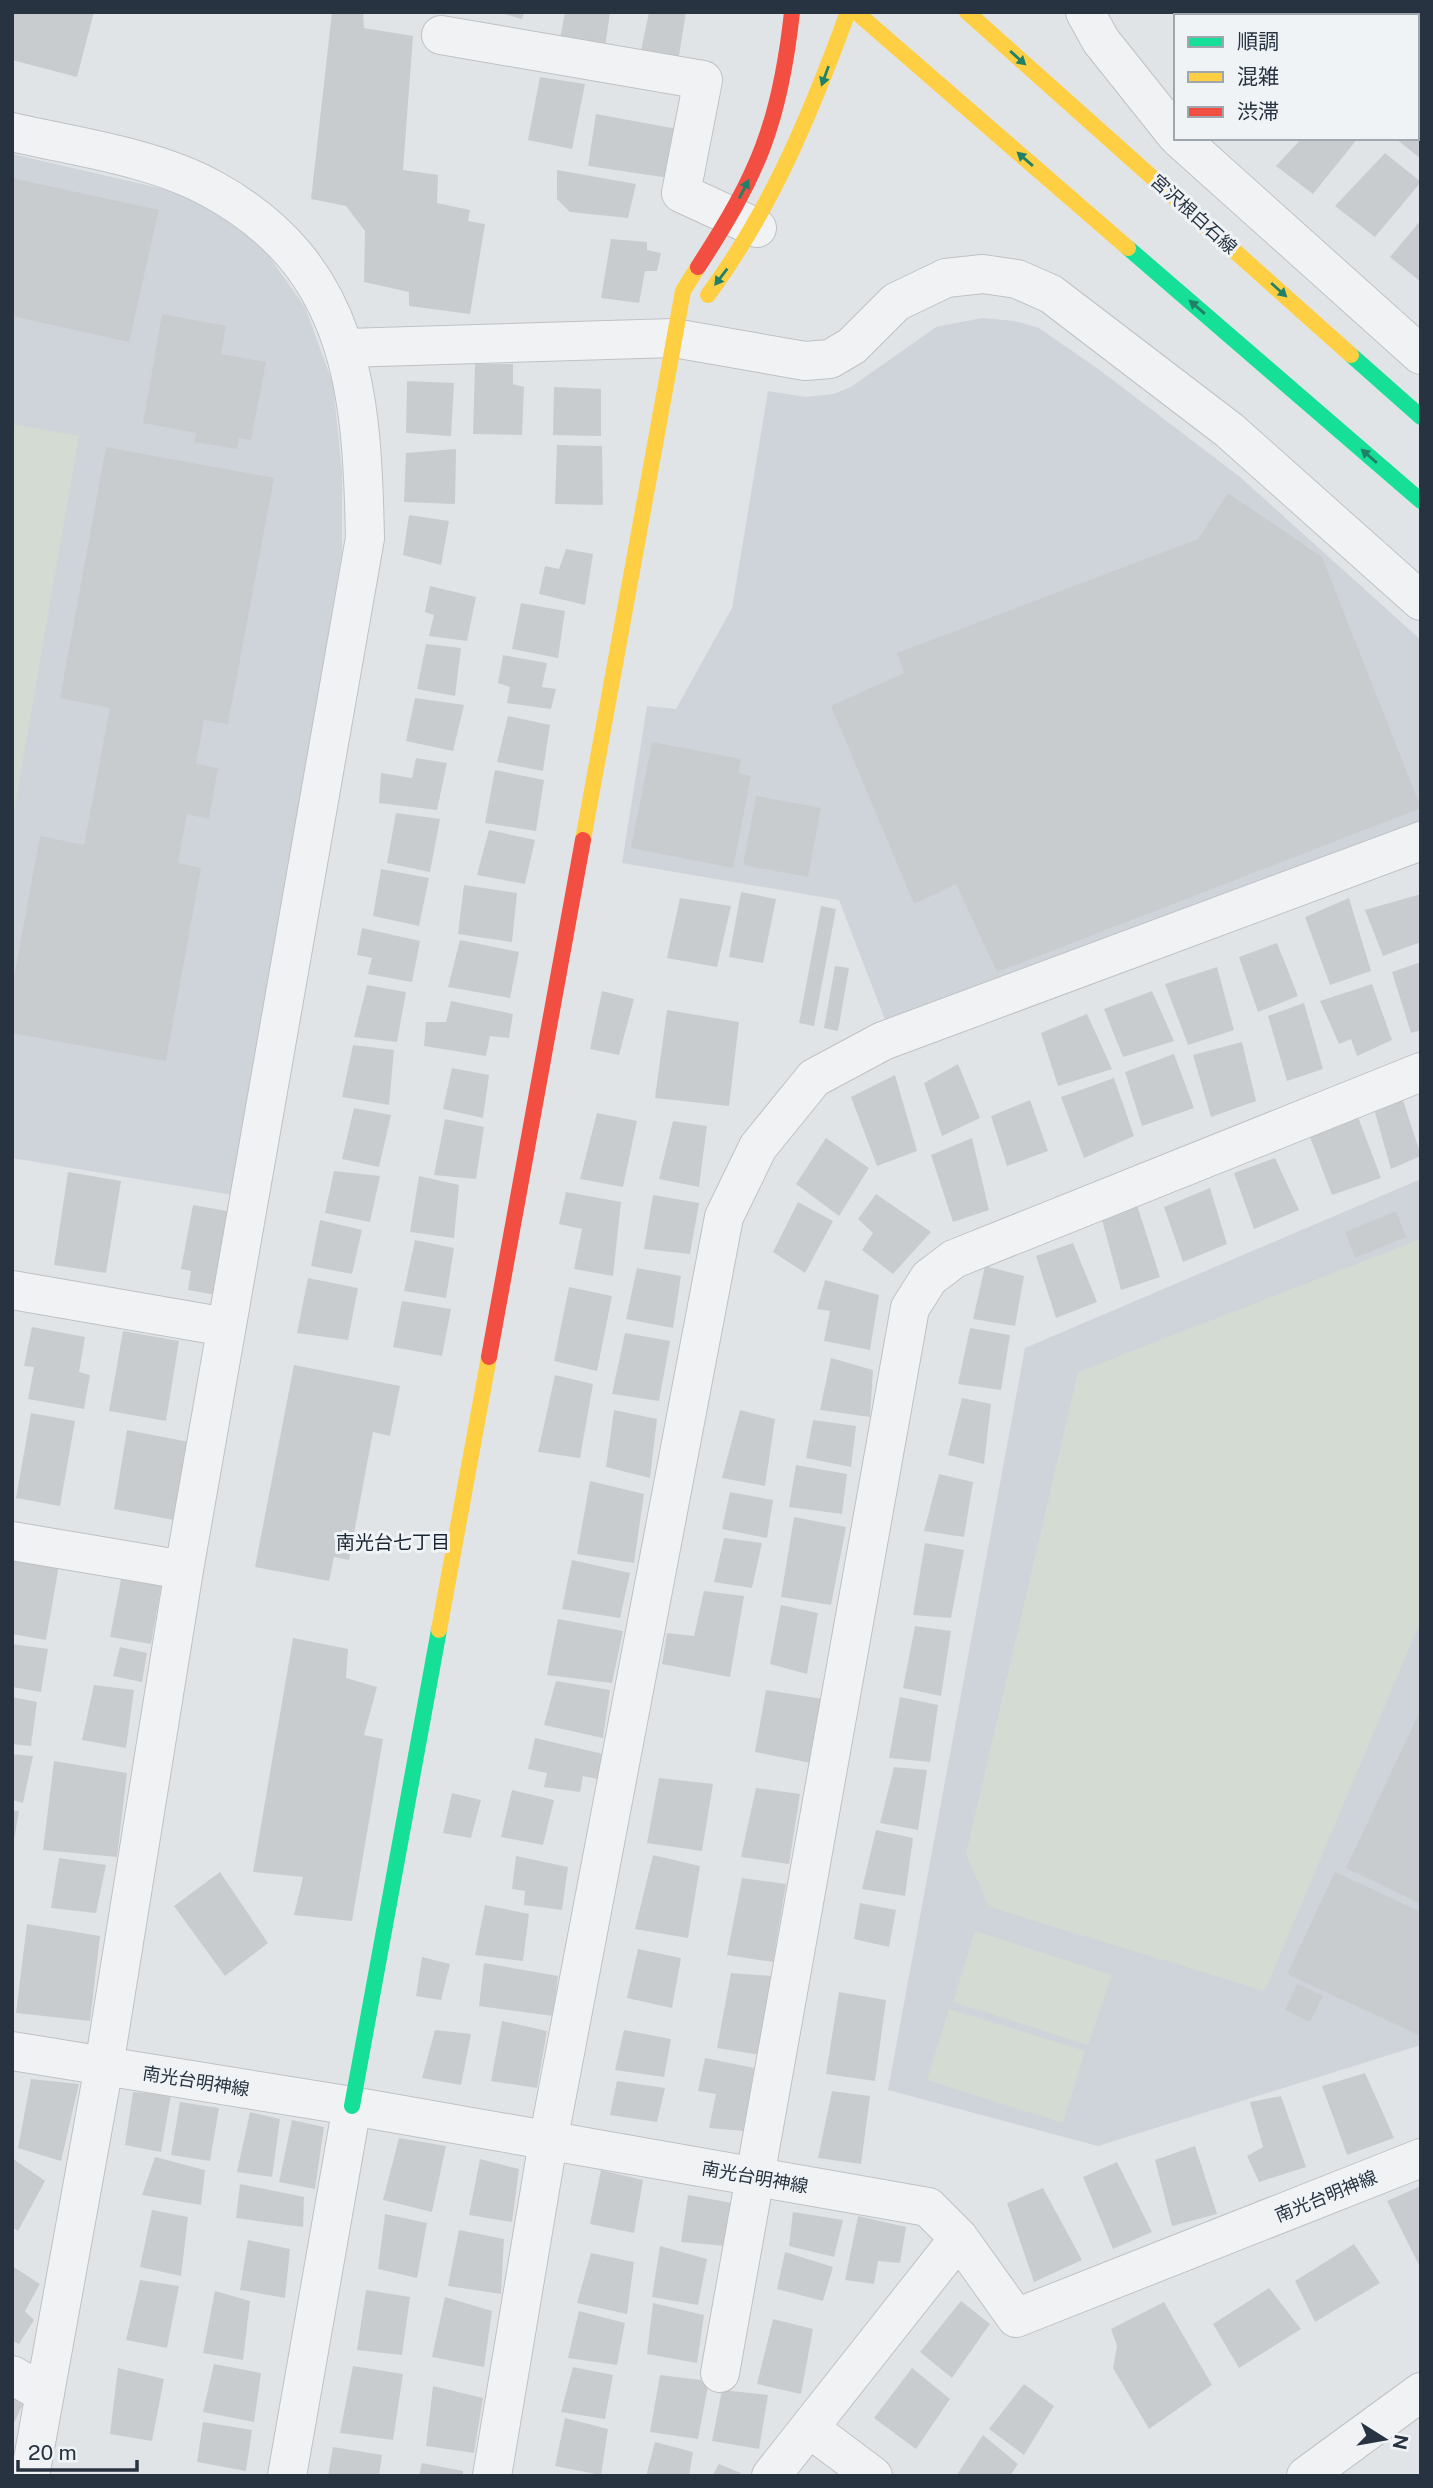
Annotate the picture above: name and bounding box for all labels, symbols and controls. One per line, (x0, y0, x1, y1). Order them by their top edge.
legend (1174, 14, 1419, 140)
text: 順調 (1237, 29, 1279, 54)
one-way arrow (1009, 49, 1026, 65)
text: 混雑 (1237, 64, 1279, 89)
one-way arrow (819, 66, 830, 87)
text: 渋滞 (1237, 99, 1279, 124)
one-way arrow (1017, 151, 1034, 167)
street label: 宮沢根白石線 (1147, 170, 1241, 258)
one-way arrow (738, 179, 749, 199)
one-way arrow (714, 268, 728, 287)
one-way arrow (1270, 282, 1287, 298)
one-way arrow (1188, 299, 1206, 315)
one-way arrow (1360, 448, 1378, 464)
district label: 南光台七丁目 (336, 1531, 450, 1553)
street label: 南光台明神線 (141, 2062, 251, 2100)
street label: 南光台明神線 (700, 2157, 810, 2197)
street label: 南光台明神線 (1272, 2166, 1380, 2226)
north arrow (1349, 2404, 1419, 2474)
scale bar (18, 2428, 136, 2472)
text: N (1388, 2433, 1413, 2452)
text: 20 m (28, 2440, 77, 2465)

